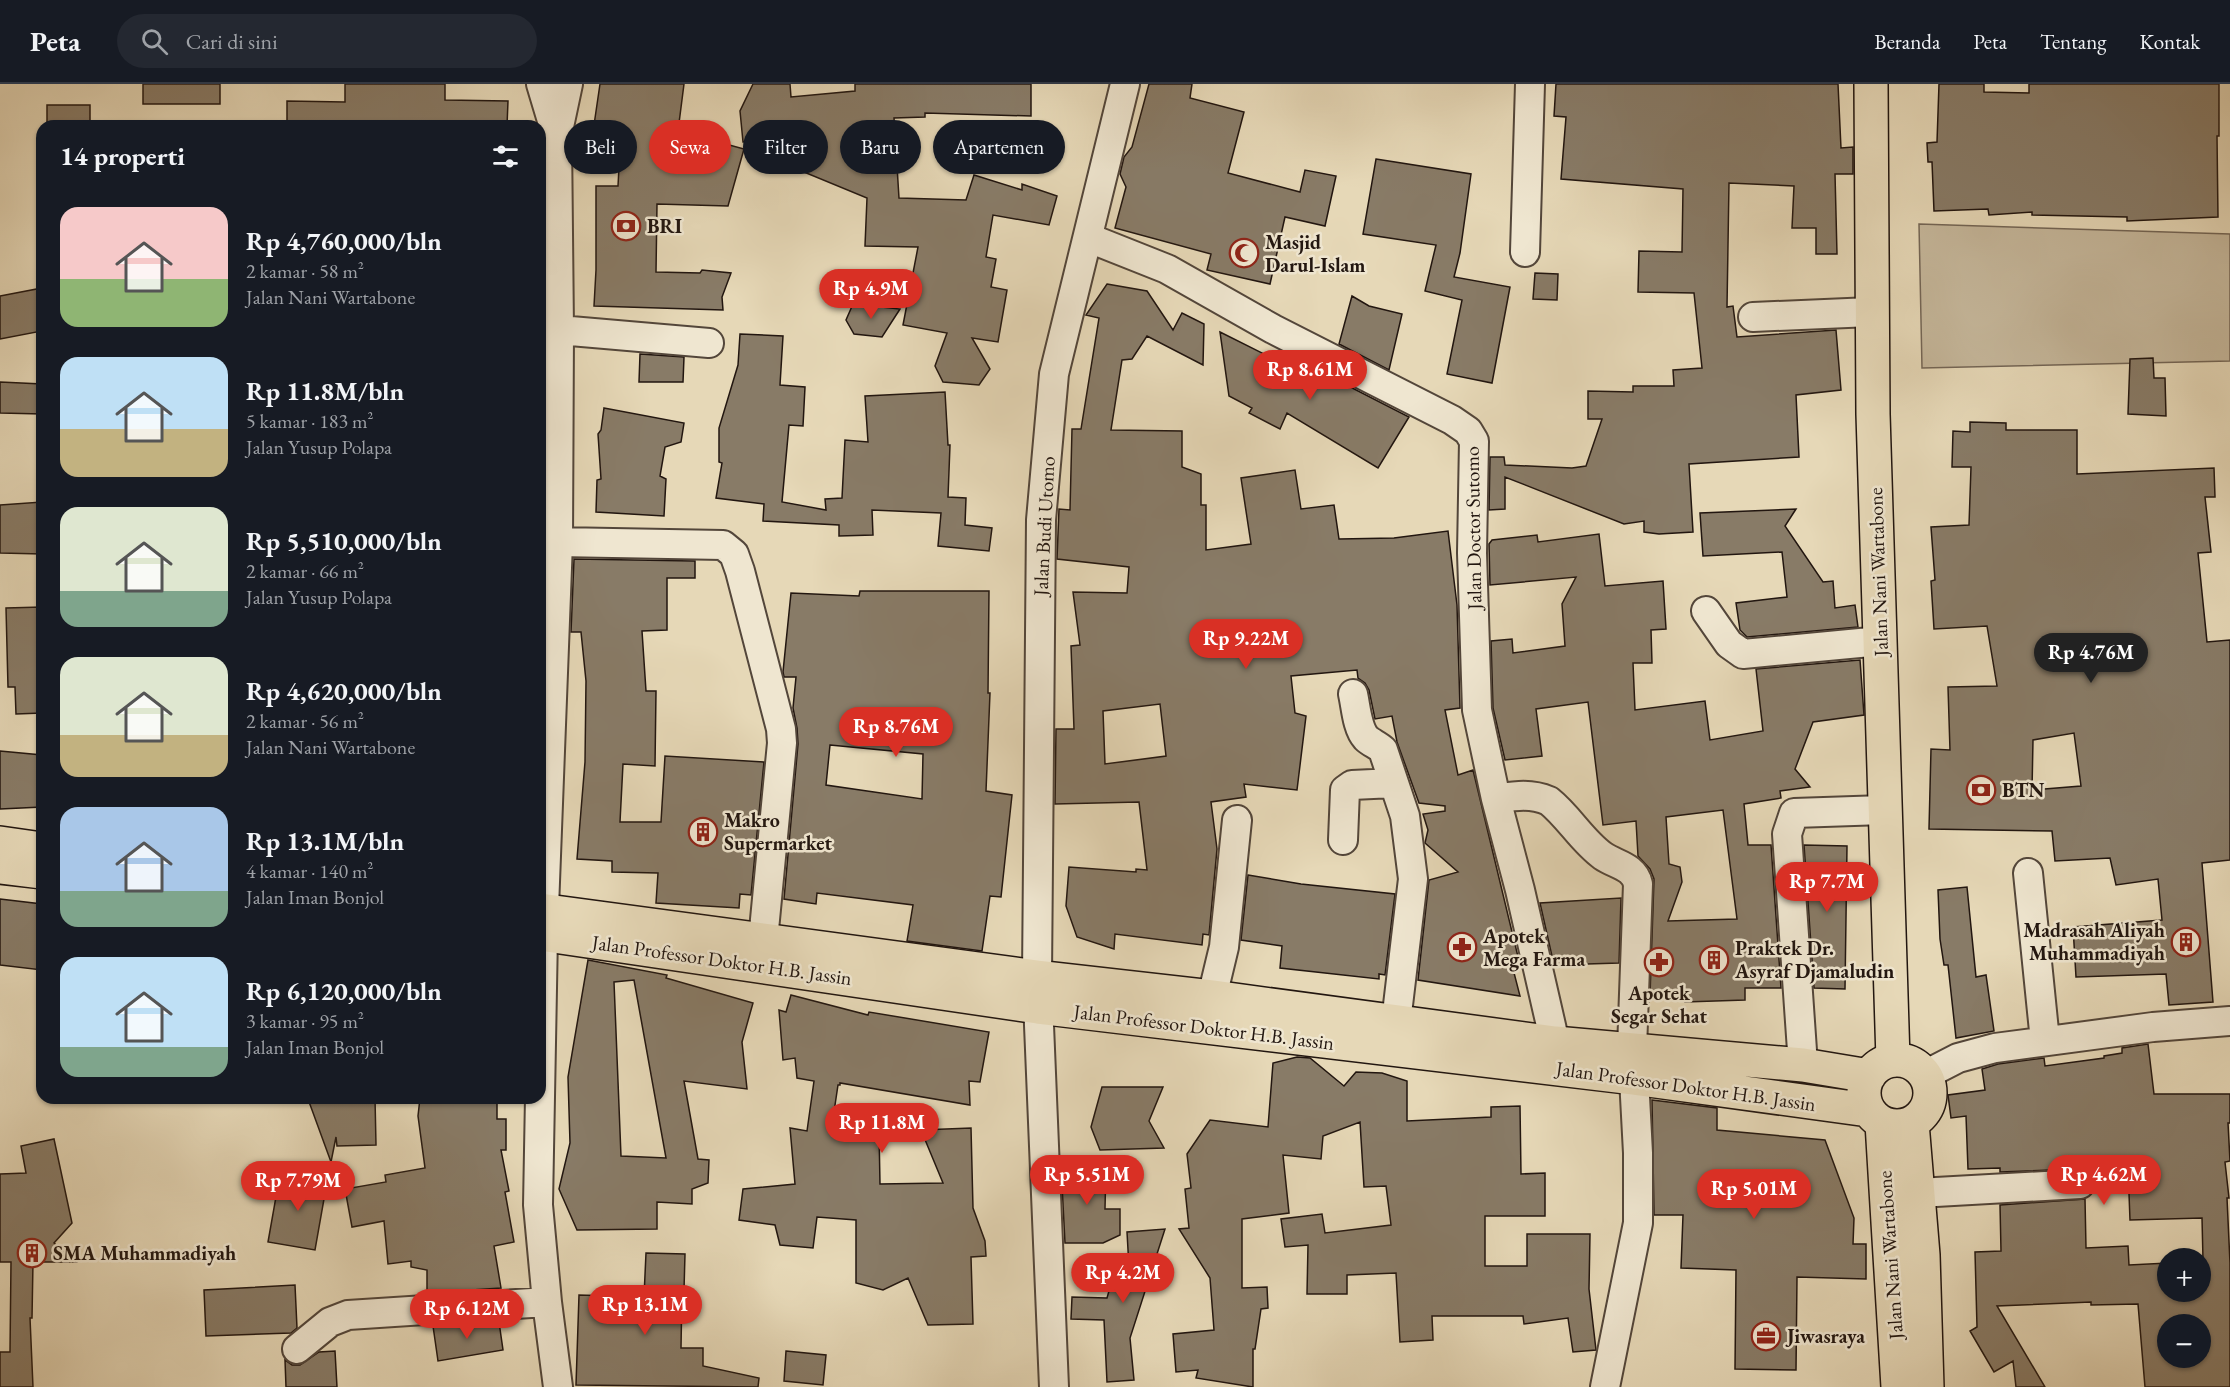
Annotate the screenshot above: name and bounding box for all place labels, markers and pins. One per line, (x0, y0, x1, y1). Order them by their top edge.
bank icon: BRI (610, 210, 642, 242)
place label: BRI (647, 213, 682, 239)
place label: Masjid Darul-Islam (1265, 229, 1365, 278)
mosque icon: Masjid Darul-Islam (1228, 237, 1260, 269)
pin: Rp 4.9M (816, 269, 926, 320)
pin: Rp 8.61M (1248, 350, 1372, 401)
pin: Rp 9.22M (1184, 619, 1308, 670)
pin: Rp 4.76M (2029, 633, 2153, 684)
pin: Rp 8.76M (834, 707, 958, 758)
bank icon: BTN (1965, 774, 1997, 806)
place label: BTN (2002, 777, 2045, 803)
place label: Makro Supermarket (724, 807, 833, 856)
building icon: Makro Supermarket (687, 816, 719, 848)
pin: Rp 7.7M (1772, 862, 1882, 913)
place label: Madrasah Aliyah Muhammadiyah (2023, 917, 2165, 966)
place label: Apotek Mega Farma (1482, 923, 1585, 972)
building icon: Madrasah Aliyah Muhammadiyah (2170, 926, 2202, 958)
pharmacy icon: Apotek Mega Farma (1446, 931, 1478, 963)
place label: Praktek Dr. Asyraf Djamaludin (1734, 935, 1894, 984)
building icon: Praktek Dr. Asyraf Djamaludin (1698, 944, 1730, 976)
pharmacy icon: Apotek Segar Sehat (1643, 946, 1675, 978)
place label: Apotek Segar Sehat (1611, 980, 1708, 1029)
pin: Rp 11.8M (820, 1103, 944, 1154)
pin: Rp 5.51M (1025, 1155, 1149, 1206)
pin: Rp 4.62M (2042, 1155, 2166, 1206)
pin: Rp 7.79M (236, 1161, 360, 1212)
pin: Rp 5.01M (1692, 1169, 1816, 1220)
building icon: SMA Muhammadiyah (16, 1237, 48, 1269)
place label: SMA Muhammadiyah (53, 1240, 236, 1266)
pin: Rp 4.2M (1068, 1253, 1178, 1304)
pin: Rp 13.1M (583, 1285, 707, 1336)
pin: Rp 6.12M (405, 1289, 529, 1340)
office icon: Jiwasraya (1750, 1320, 1782, 1352)
place label: Jiwasraya (1785, 1323, 1865, 1349)

